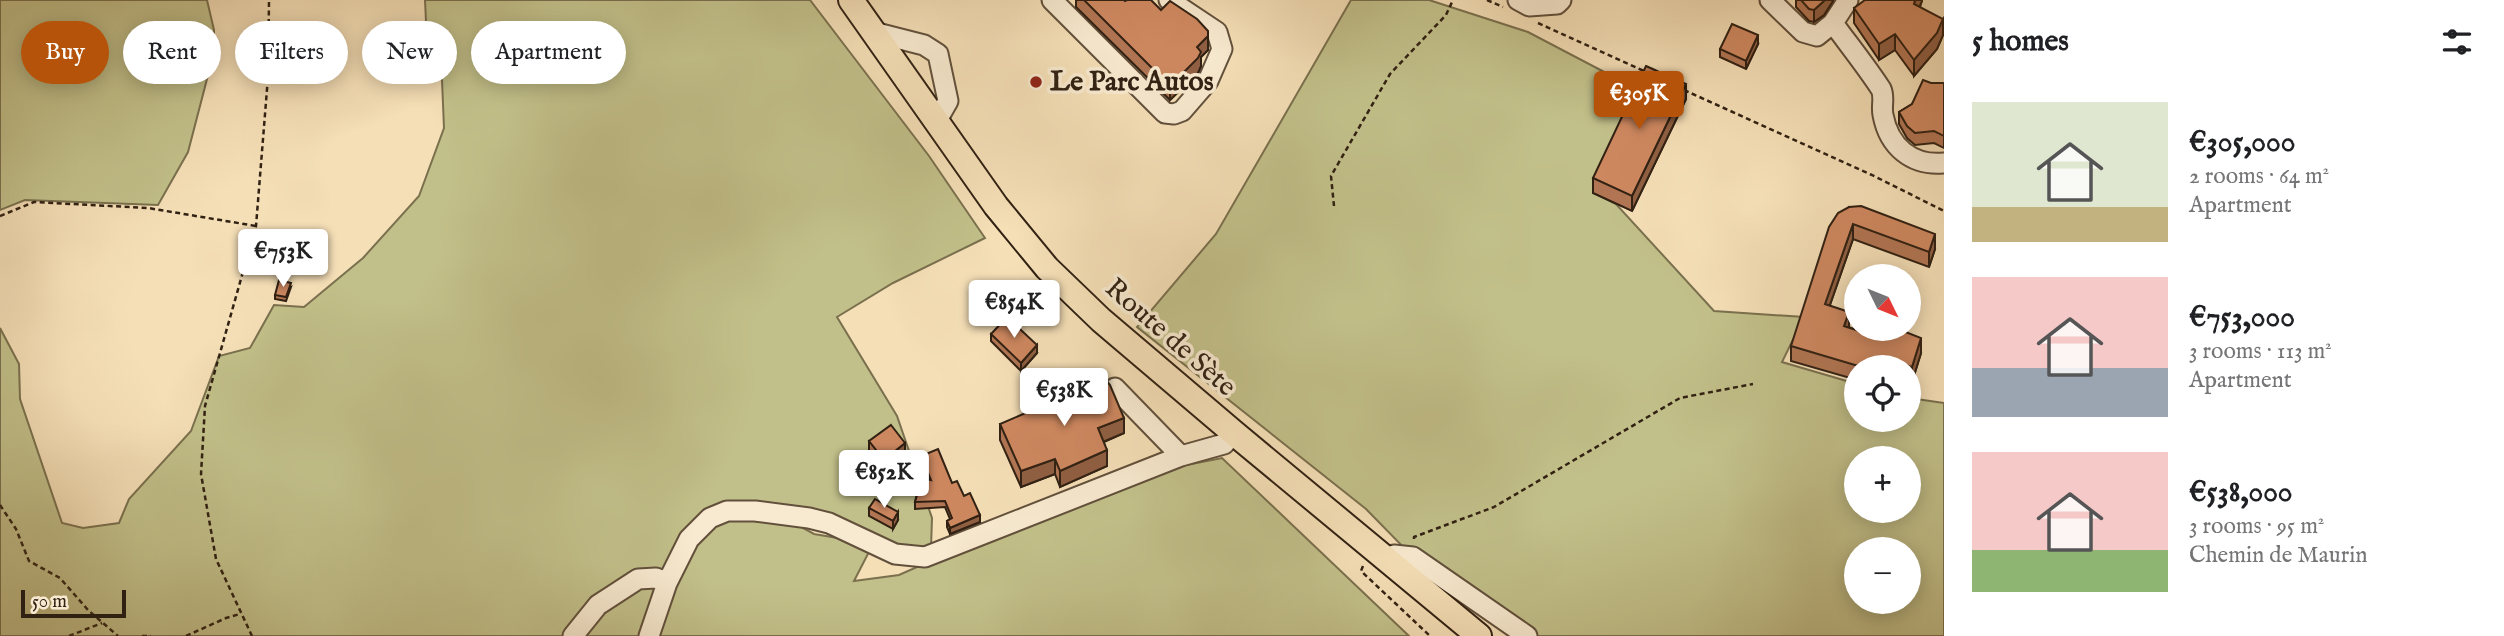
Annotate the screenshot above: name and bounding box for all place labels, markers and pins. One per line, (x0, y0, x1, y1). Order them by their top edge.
place label: Le Parc Autos (1050, 65, 1214, 100)
pin: €305K (1590, 72, 1688, 131)
marker: Le Parc Autos (1028, 74, 1044, 90)
pin: €753K (234, 230, 332, 289)
pin: €854K (965, 280, 1063, 340)
pin: €538K (1015, 368, 1113, 428)
pin: €852K (835, 450, 933, 510)

